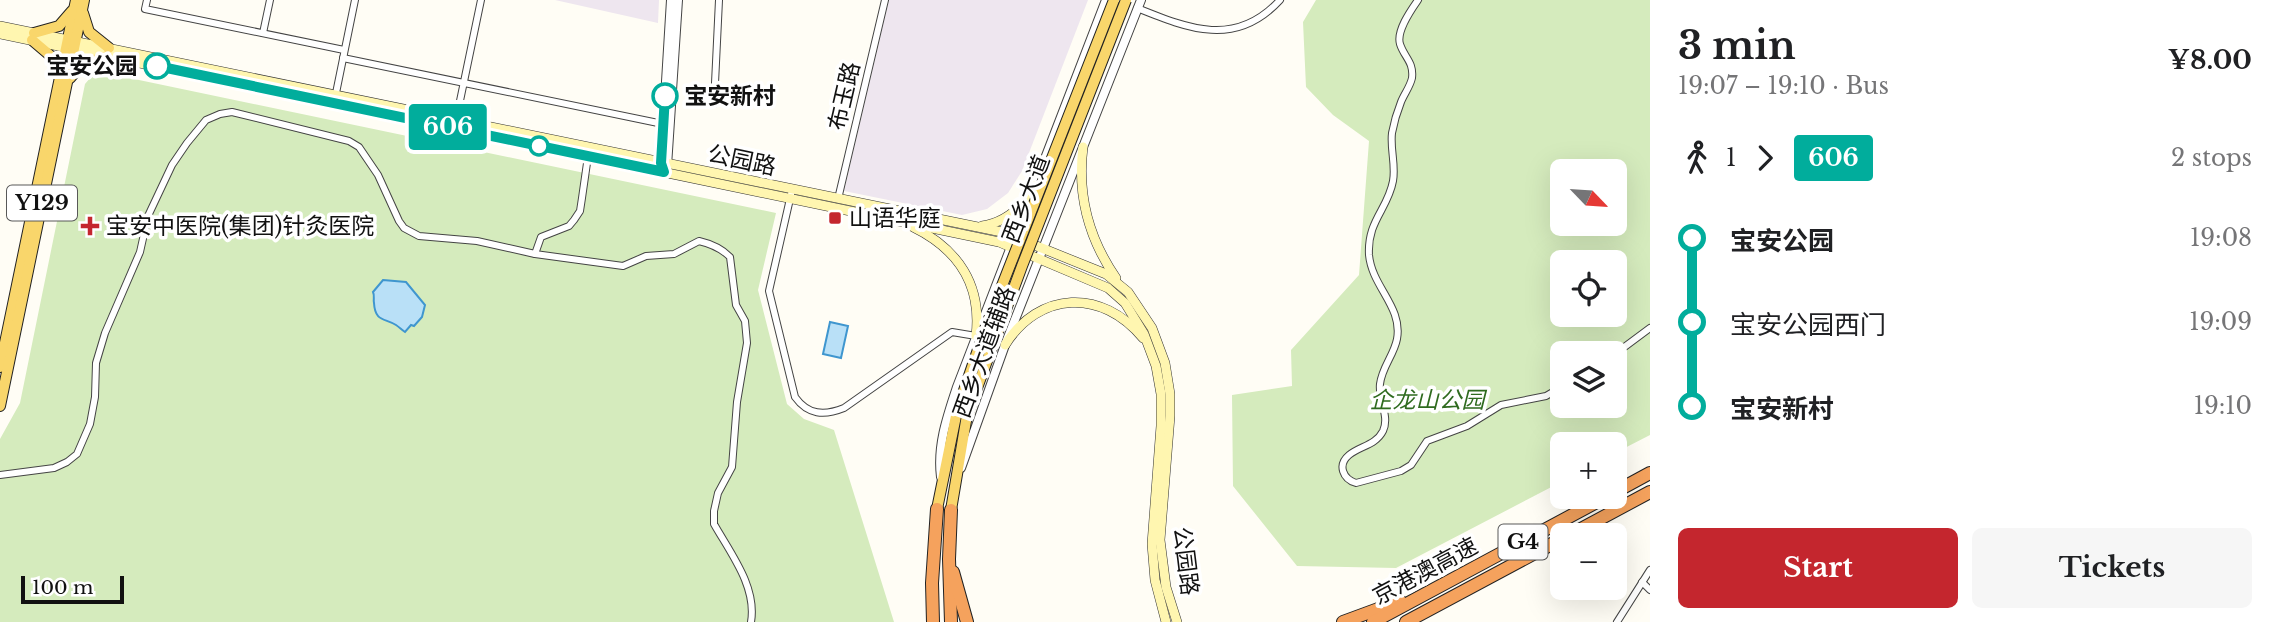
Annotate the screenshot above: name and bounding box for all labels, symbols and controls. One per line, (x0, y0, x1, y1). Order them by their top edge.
text: 3 min (1678, 22, 1796, 69)
text: ¥8.00 (2168, 44, 2252, 76)
place label: 宝安公园 (46, 52, 138, 80)
marker: 宝安公园 (144, 53, 170, 79)
street label: 布玉路 (823, 59, 865, 133)
text: 19:07 – 19:10 · Bus (1678, 72, 1889, 100)
place label: 宝安新村 (684, 82, 776, 110)
marker: 宝安新村 (652, 83, 678, 109)
line badge: 606 (408, 104, 488, 150)
text: 606 (423, 112, 473, 141)
unlabelled marker (529, 136, 549, 156)
street label: 公园路 (705, 139, 779, 181)
icon: walk (1678, 139, 1716, 177)
icon: forward (1746, 139, 1784, 177)
text: 606 (1808, 143, 1859, 172)
text: 1 (1726, 144, 1736, 172)
text: 2 stops (2171, 144, 2252, 172)
street label: 西乡大道 (996, 151, 1056, 247)
north arrow (1550, 159, 1628, 236)
map controls (1550, 159, 1627, 600)
road number: Y129 (7, 186, 77, 220)
place label: 山语华庭 (849, 204, 941, 232)
marker: 山语华庭 (827, 210, 843, 226)
place label: 宝安中医院(集团)针灸医院 (106, 212, 374, 240)
marker: 宝安中医院(集团)针灸医院 (80, 216, 100, 236)
text: 19:08 (2190, 224, 2252, 252)
text: 宝安公园 (1730, 225, 1834, 257)
button: locate (1550, 250, 1627, 327)
street label: 西乡大道辅路 (947, 282, 1021, 422)
text: 19:09 (2189, 308, 2252, 336)
text: 宝安公园西门 (1730, 309, 1886, 341)
button: layers (1550, 341, 1627, 418)
park label: 企龙山公园 (1370, 386, 1488, 414)
text: 19:10 (2194, 392, 2252, 420)
text: 宝安新村 (1730, 393, 1834, 425)
button: + (1550, 432, 1627, 509)
button: − (1550, 523, 1627, 600)
road number: G4 (1498, 524, 1548, 560)
street label: 公园路 (1168, 525, 1204, 597)
button: Start (1678, 528, 1958, 608)
button: Tickets (1972, 528, 2252, 608)
street label: 京港澳高速 (1368, 532, 1482, 610)
scale bar (21, 573, 124, 605)
text: 100 m (32, 576, 93, 599)

